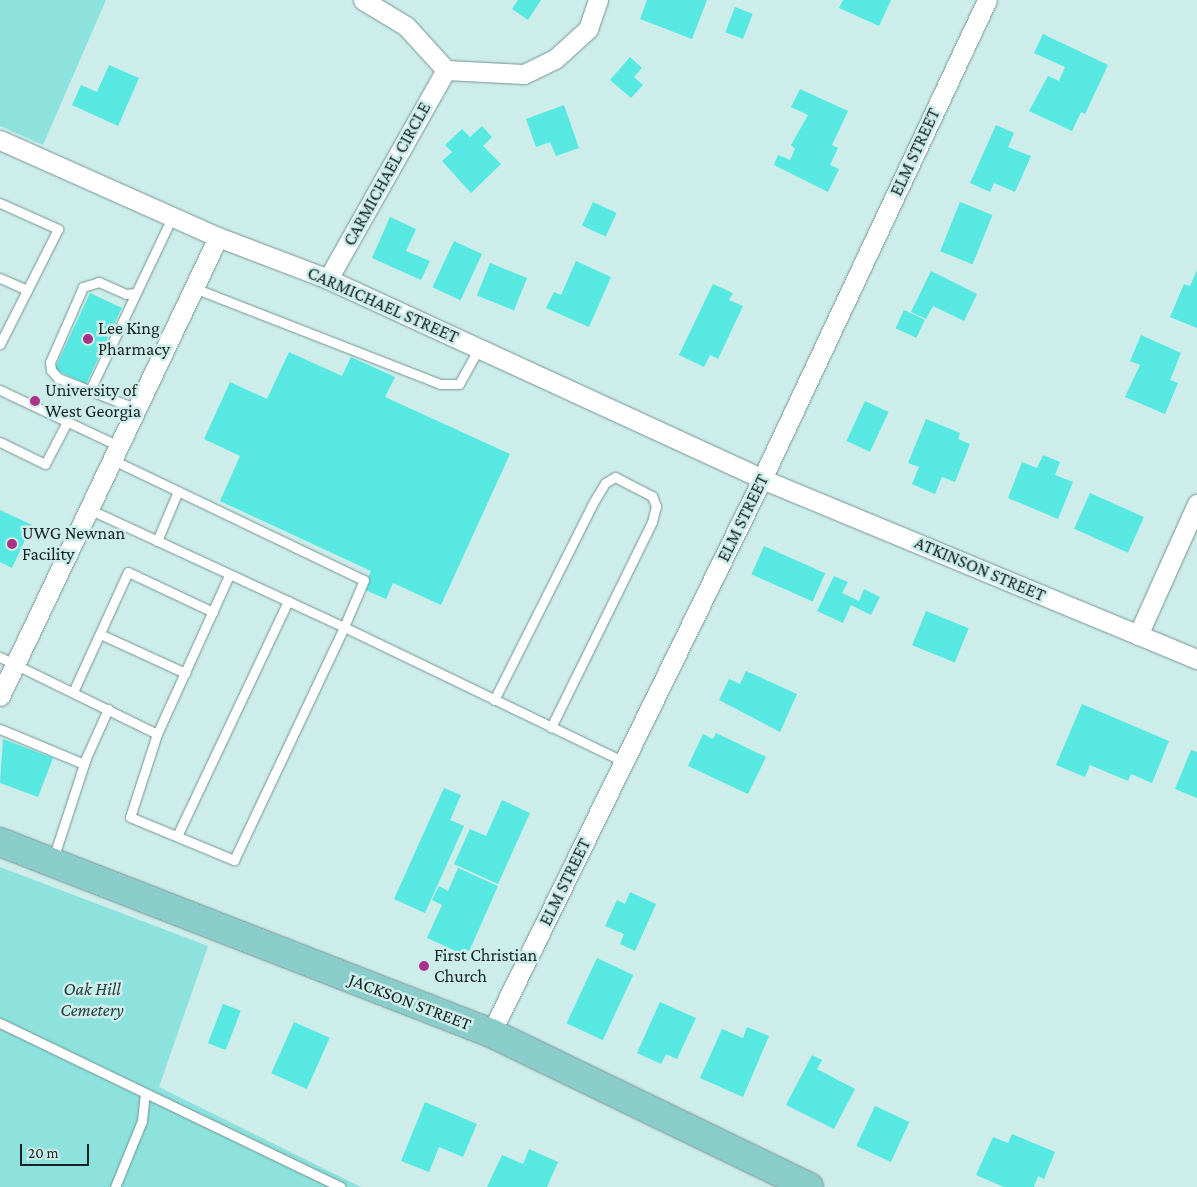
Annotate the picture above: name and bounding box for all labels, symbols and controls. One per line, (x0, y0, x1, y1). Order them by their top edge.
street label: CARMICHAEL CIRCLE (339, 98, 435, 250)
street label: ELM STREET (885, 105, 945, 199)
street label: CARMICHAEL STREET (304, 262, 462, 348)
place label: Lee King Pharmacy (98, 318, 170, 360)
marker: Lee King Pharmacy (82, 333, 94, 345)
place label: University of West Georgia (45, 380, 141, 422)
marker: University of West Georgia (29, 395, 41, 407)
street label: ELM STREET (713, 471, 773, 565)
place label: UWG Newnan Facility (22, 523, 125, 566)
street label: ATKINSON STREET (911, 532, 1049, 606)
marker: UWG Newnan Facility (6, 538, 18, 550)
street label: ELM STREET (535, 835, 595, 929)
place label: First Christian Church (434, 945, 537, 988)
marker: First Christian Church (418, 960, 430, 972)
street label: JACKSON STREET (346, 969, 474, 1035)
park label: Oak Hill Cemetery (60, 979, 124, 1022)
scale bar (22, 1134, 91, 1166)
text: 20 m (28, 1145, 59, 1161)

